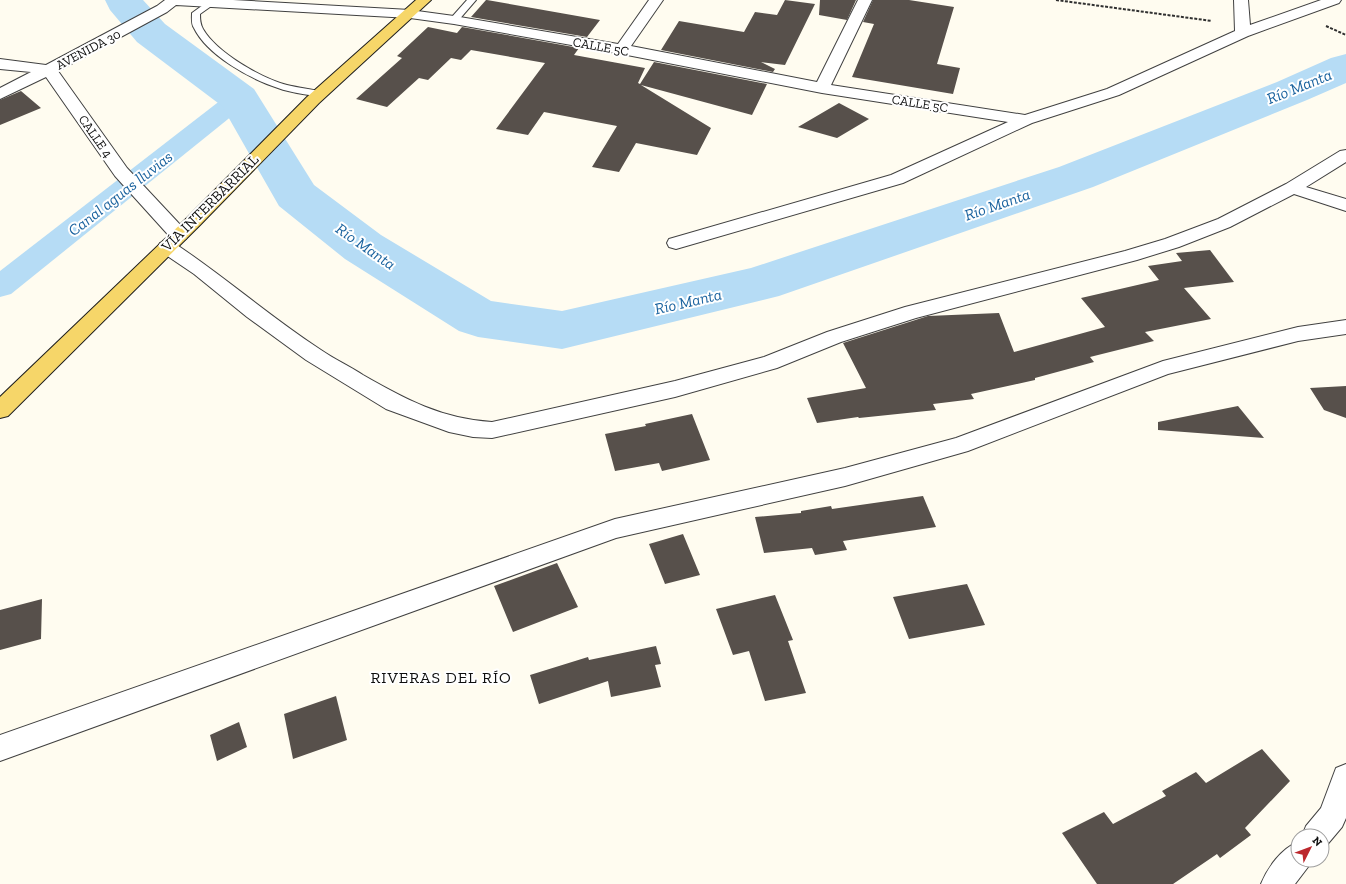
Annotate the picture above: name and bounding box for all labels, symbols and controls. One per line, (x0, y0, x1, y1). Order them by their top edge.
street label: AVENIDA 30 (53, 26, 123, 73)
street label: CALLE 5C (572, 34, 630, 59)
water label: Río Manta (1264, 65, 1334, 108)
street label: CALLE 5C (891, 92, 949, 115)
street label: CALLE 4 (76, 112, 116, 160)
water label: Canal aguas lluvias (64, 147, 176, 240)
street label: VÍA INTERBARRIAL (157, 151, 262, 256)
water label: Río Manta (962, 184, 1033, 225)
water label: Río Manta (332, 219, 399, 274)
water label: Río Manta (653, 285, 723, 318)
district label: RIVERAS DEL RÍO (370, 668, 512, 687)
north arrow (1290, 828, 1330, 868)
text: N (1309, 834, 1325, 850)

